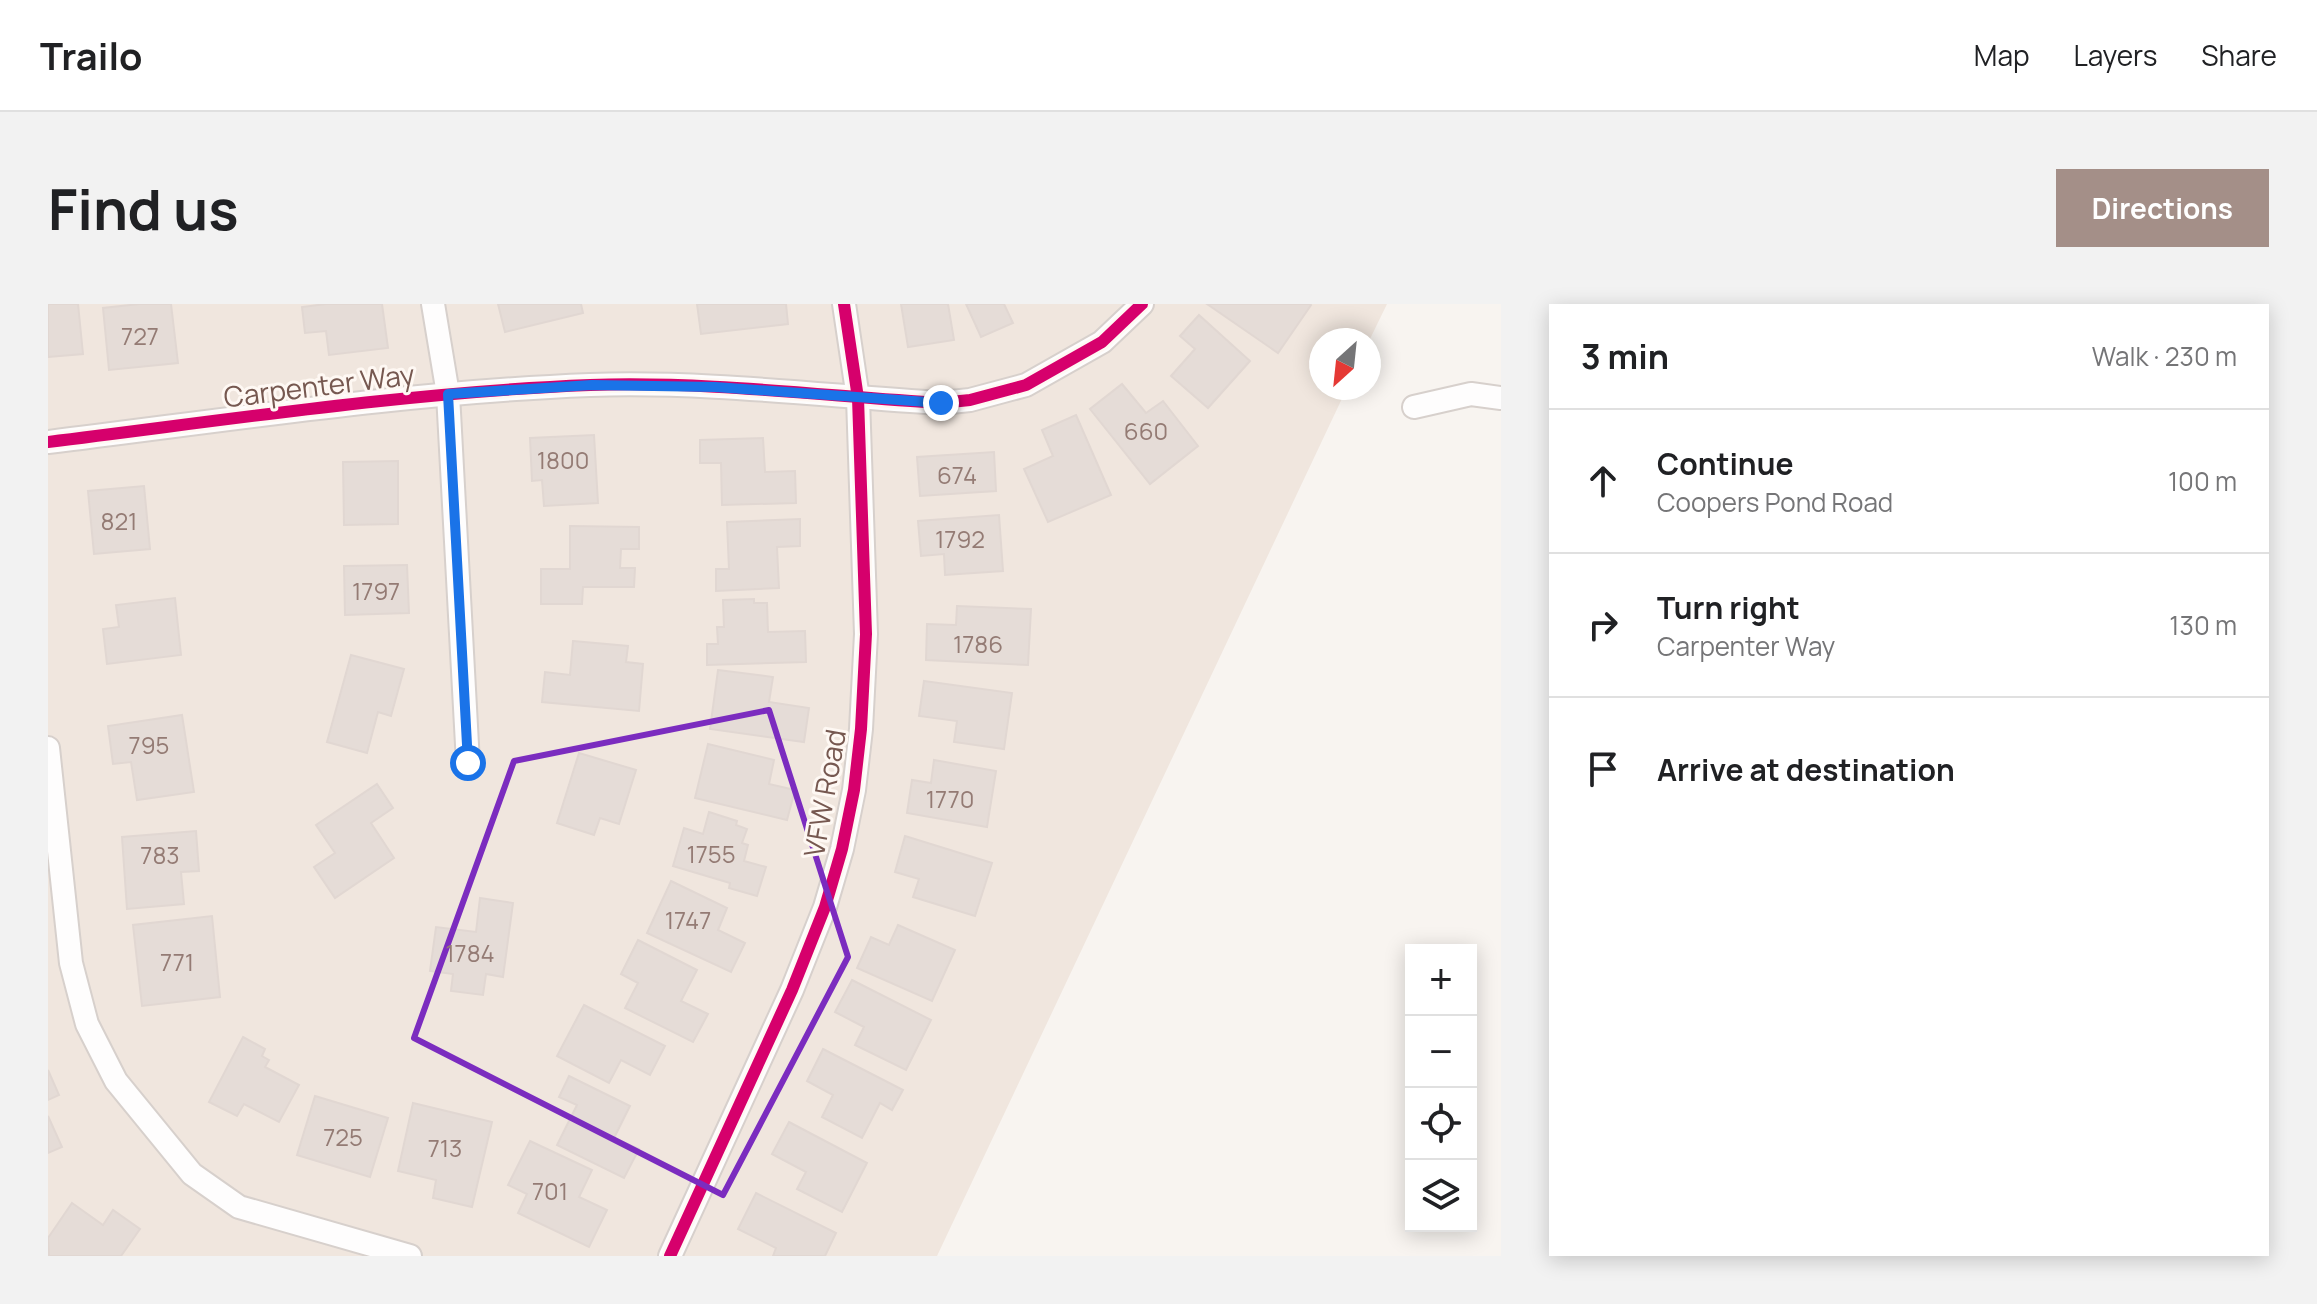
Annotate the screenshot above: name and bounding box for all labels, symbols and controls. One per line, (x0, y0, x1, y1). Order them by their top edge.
text: Trailo (40, 29, 143, 81)
text: Map (1974, 36, 2030, 74)
text: Layers (2074, 36, 2157, 74)
text: Share (2201, 36, 2277, 74)
button: Directions (2056, 169, 2269, 247)
text: Find us (48, 170, 239, 247)
house number: 727 (121, 319, 159, 352)
north arrow (1309, 328, 1381, 400)
text: 3 min (1581, 333, 1669, 379)
text: Walk · 230 m (2092, 338, 2237, 374)
street label: Carpenter Way (221, 354, 417, 416)
route end (923, 385, 959, 421)
house number: 660 (1124, 414, 1168, 447)
house number: 1800 (537, 443, 589, 476)
text: Continue (1657, 443, 1793, 484)
house number: 674 (937, 458, 977, 491)
icon: ahead (1581, 459, 1625, 503)
text: 100 m (2168, 463, 2237, 499)
text: Coopers Pond Road (1657, 484, 1893, 520)
house number: 821 (101, 504, 137, 537)
house number: 1792 (935, 522, 985, 555)
house number: 1797 (352, 574, 400, 607)
text: Turn right (1657, 587, 1800, 628)
icon: right (1581, 603, 1625, 647)
text: 130 m (2169, 607, 2237, 643)
house number: 1786 (953, 627, 1003, 660)
text: Carpenter Way (1657, 628, 1835, 664)
street label: VFW Road (794, 726, 854, 860)
house number: 795 (129, 728, 169, 761)
route start (450, 745, 486, 781)
icon: arrive (1581, 747, 1625, 791)
text: Arrive at destination (1657, 749, 1955, 790)
house number: 1770 (926, 782, 974, 815)
house number: 1755 (686, 837, 736, 870)
house number: 783 (140, 838, 180, 871)
house number: 1747 (665, 903, 711, 936)
house number: 1784 (445, 936, 495, 969)
map controls (1405, 944, 1477, 1232)
button: + (1405, 944, 1477, 1016)
house number: 771 (160, 945, 194, 978)
button: − (1405, 1016, 1477, 1088)
button: locate (1405, 1088, 1477, 1160)
house number: 725 (323, 1120, 363, 1153)
house number: 713 (428, 1131, 462, 1164)
button: layers (1405, 1160, 1477, 1232)
house number: 701 (532, 1174, 568, 1207)

